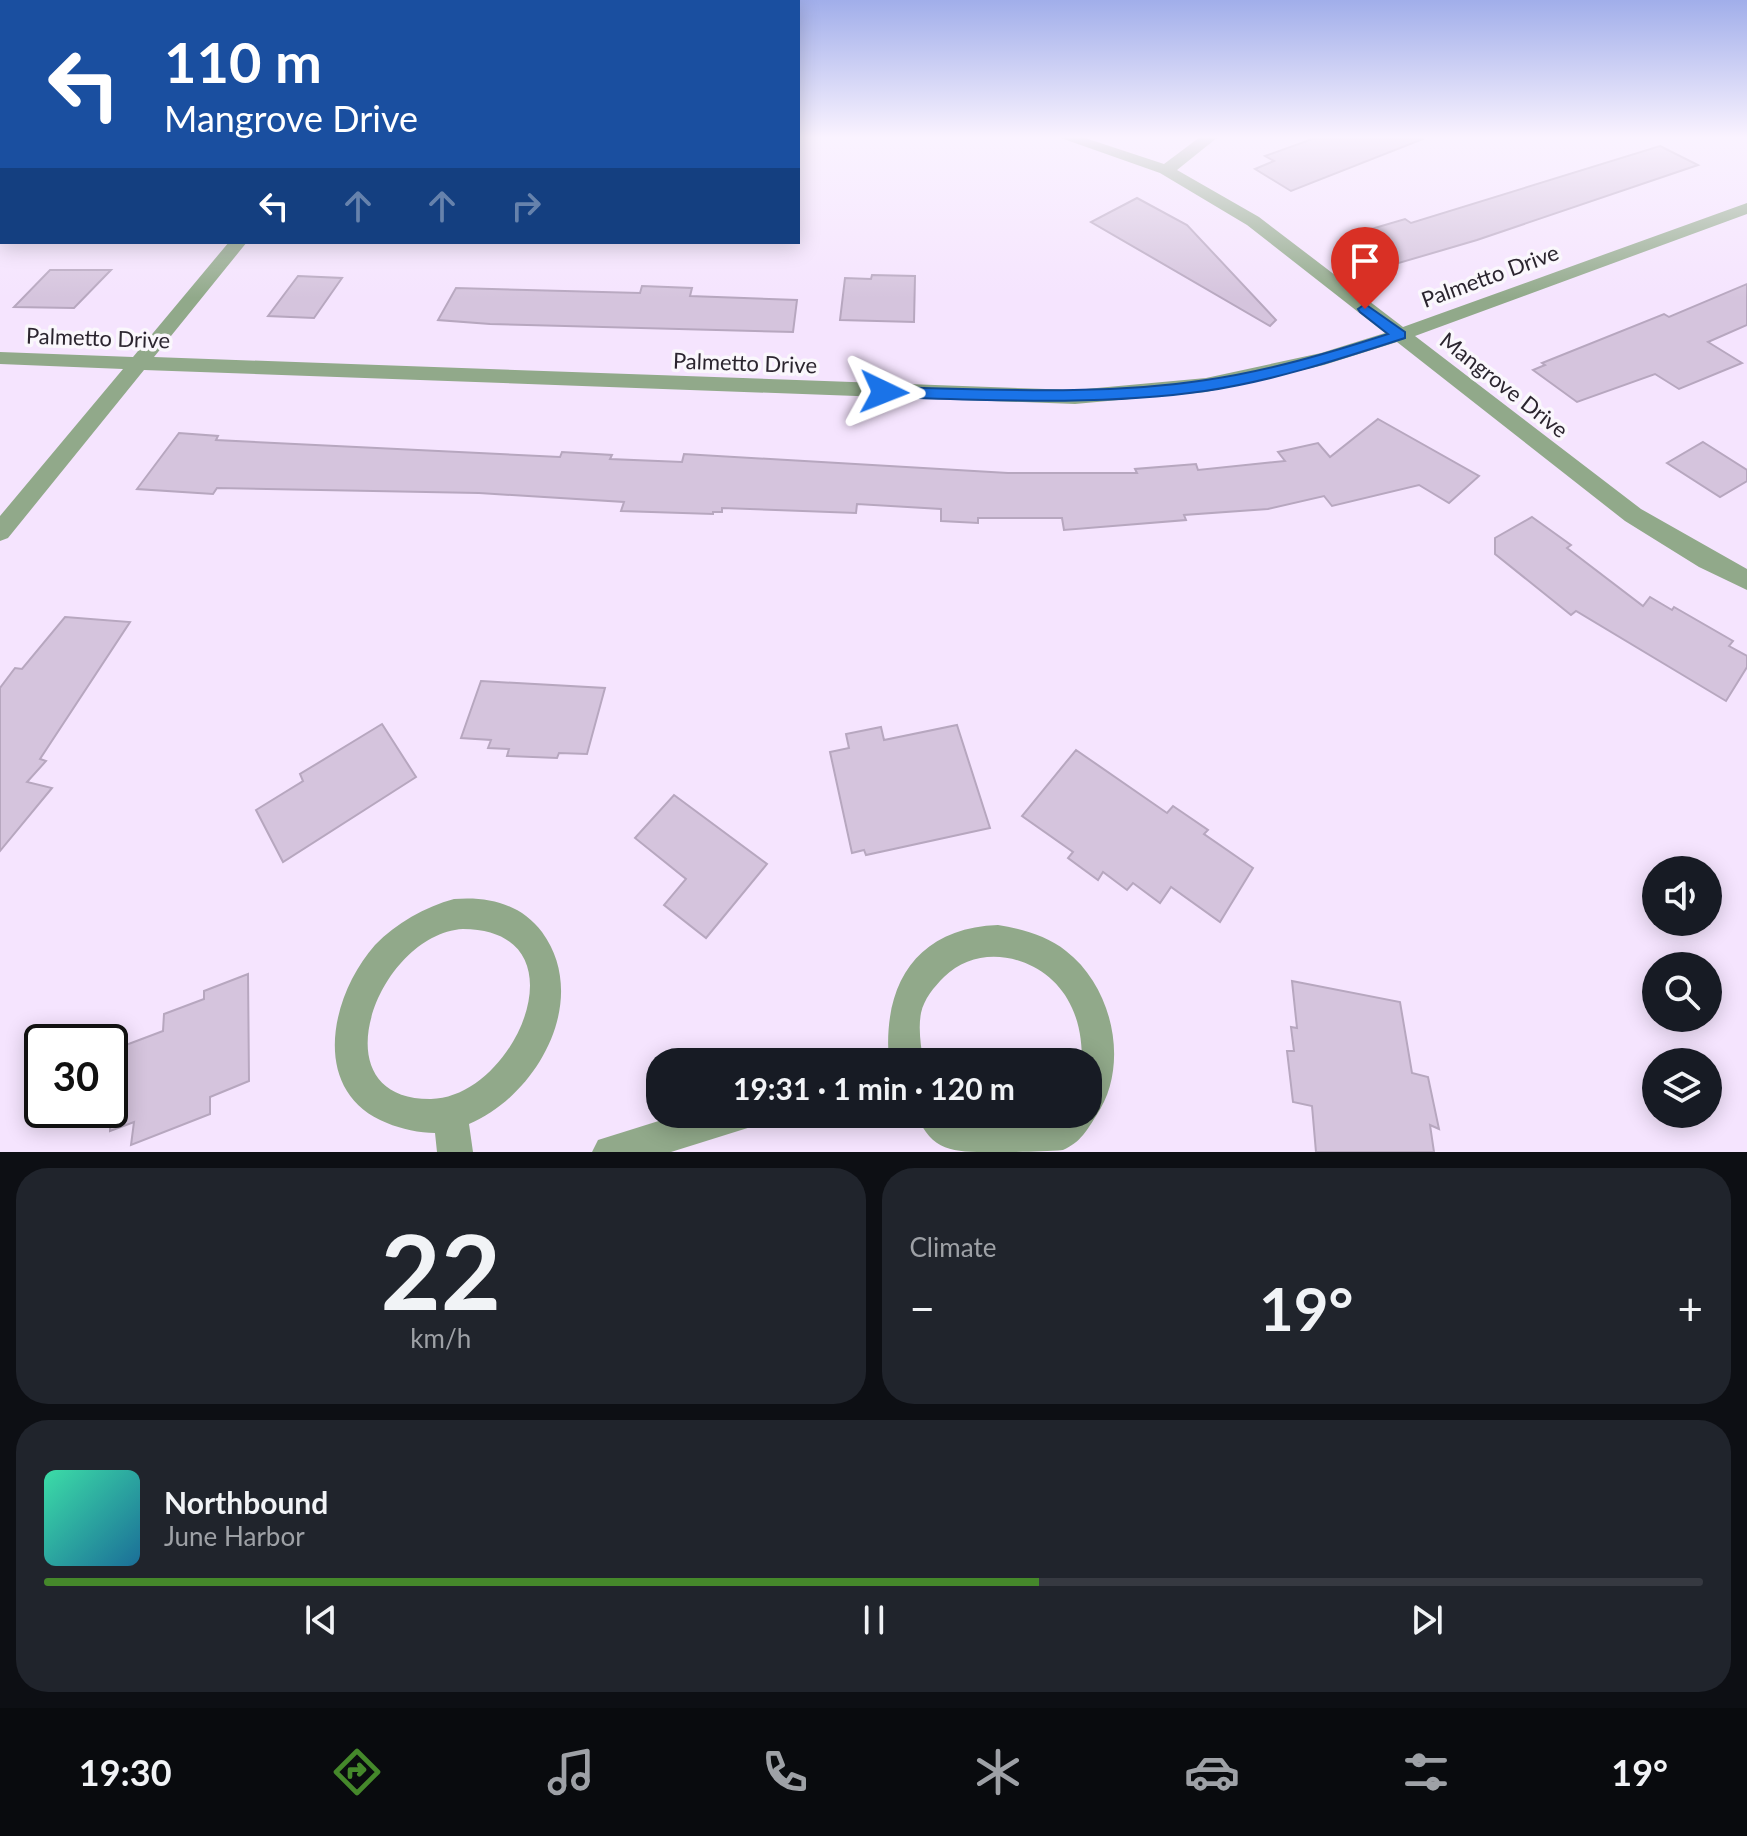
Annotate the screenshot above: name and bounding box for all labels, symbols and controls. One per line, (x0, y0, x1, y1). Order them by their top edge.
text: 110 m (164, 28, 322, 95)
icon: left (32, 32, 136, 136)
text: Mangrove Drive (164, 96, 418, 140)
icon: left (252, 184, 296, 228)
icon: ahead (336, 184, 380, 228)
icon: ahead (420, 184, 464, 228)
icon: right (504, 184, 548, 228)
pin (1331, 227, 1399, 309)
street label: Palmetto Drive (1417, 238, 1562, 313)
icon: arrive (1343, 239, 1387, 283)
street label: Palmetto Drive (26, 321, 171, 354)
street label: Mangrove Drive (1435, 326, 1574, 443)
street label: Palmetto Drive (673, 346, 818, 379)
position arrow (842, 350, 926, 434)
map controls (1642, 856, 1722, 1128)
button: sound (1642, 856, 1722, 936)
button: search (1642, 952, 1722, 1032)
speed limit sign: 30 (24, 1024, 128, 1128)
button: layers (1642, 1048, 1722, 1128)
text: 19:31 · 1 min · 120 m (733, 1070, 1015, 1106)
text: 22 (380, 1207, 501, 1332)
text: Climate (910, 1231, 996, 1263)
text: 19° (1259, 1272, 1354, 1344)
text: − (910, 1282, 935, 1334)
text: + (1677, 1282, 1703, 1334)
text: km/h (410, 1322, 471, 1354)
text: Northbound (164, 1484, 328, 1520)
text: June Harbor (164, 1520, 305, 1552)
icon: previous (299, 1598, 343, 1642)
icon: pause (852, 1598, 896, 1642)
icon: next (1405, 1598, 1449, 1642)
icon: directions (329, 1744, 385, 1800)
icon: music (543, 1744, 599, 1800)
icon: phone (757, 1744, 813, 1800)
icon: climate (970, 1744, 1026, 1800)
icon: car (1184, 1744, 1240, 1800)
icon: filters (1398, 1744, 1454, 1800)
text: 19:30 (79, 1750, 172, 1794)
text: 19° (1611, 1750, 1668, 1794)

